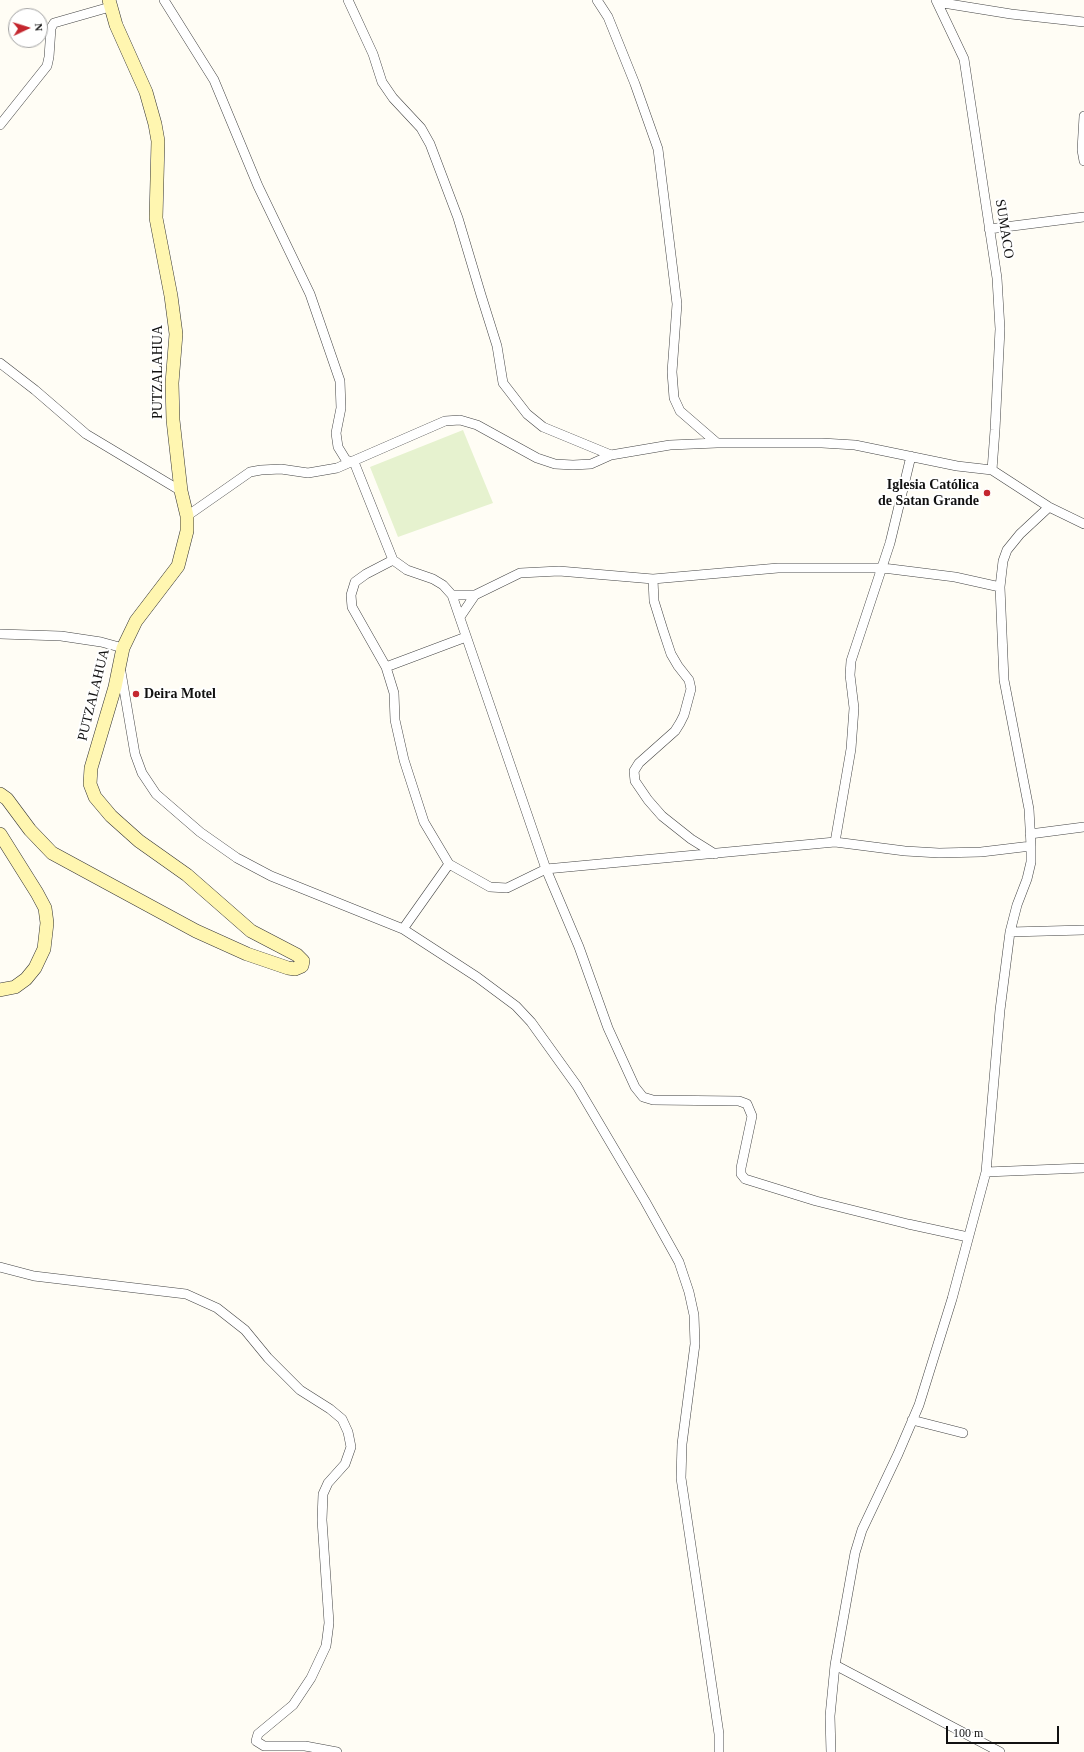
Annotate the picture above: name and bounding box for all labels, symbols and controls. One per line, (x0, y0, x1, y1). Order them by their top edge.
north arrow (8, 8, 48, 48)
text: N (33, 23, 45, 32)
street label: SUMACO (991, 198, 1017, 260)
street label: PUTZALAHUA (150, 325, 166, 419)
place label: Iglesia Católica de Satan Grande (878, 477, 979, 510)
marker: Iglesia Católica de Satan Grande (982, 488, 992, 498)
street label: PUTZALAHUA (74, 647, 114, 743)
place label: Deira Motel (144, 686, 216, 702)
marker: Deira Motel (131, 689, 141, 699)
scale bar (948, 1718, 1061, 1744)
text: 100 m (953, 1726, 983, 1740)

